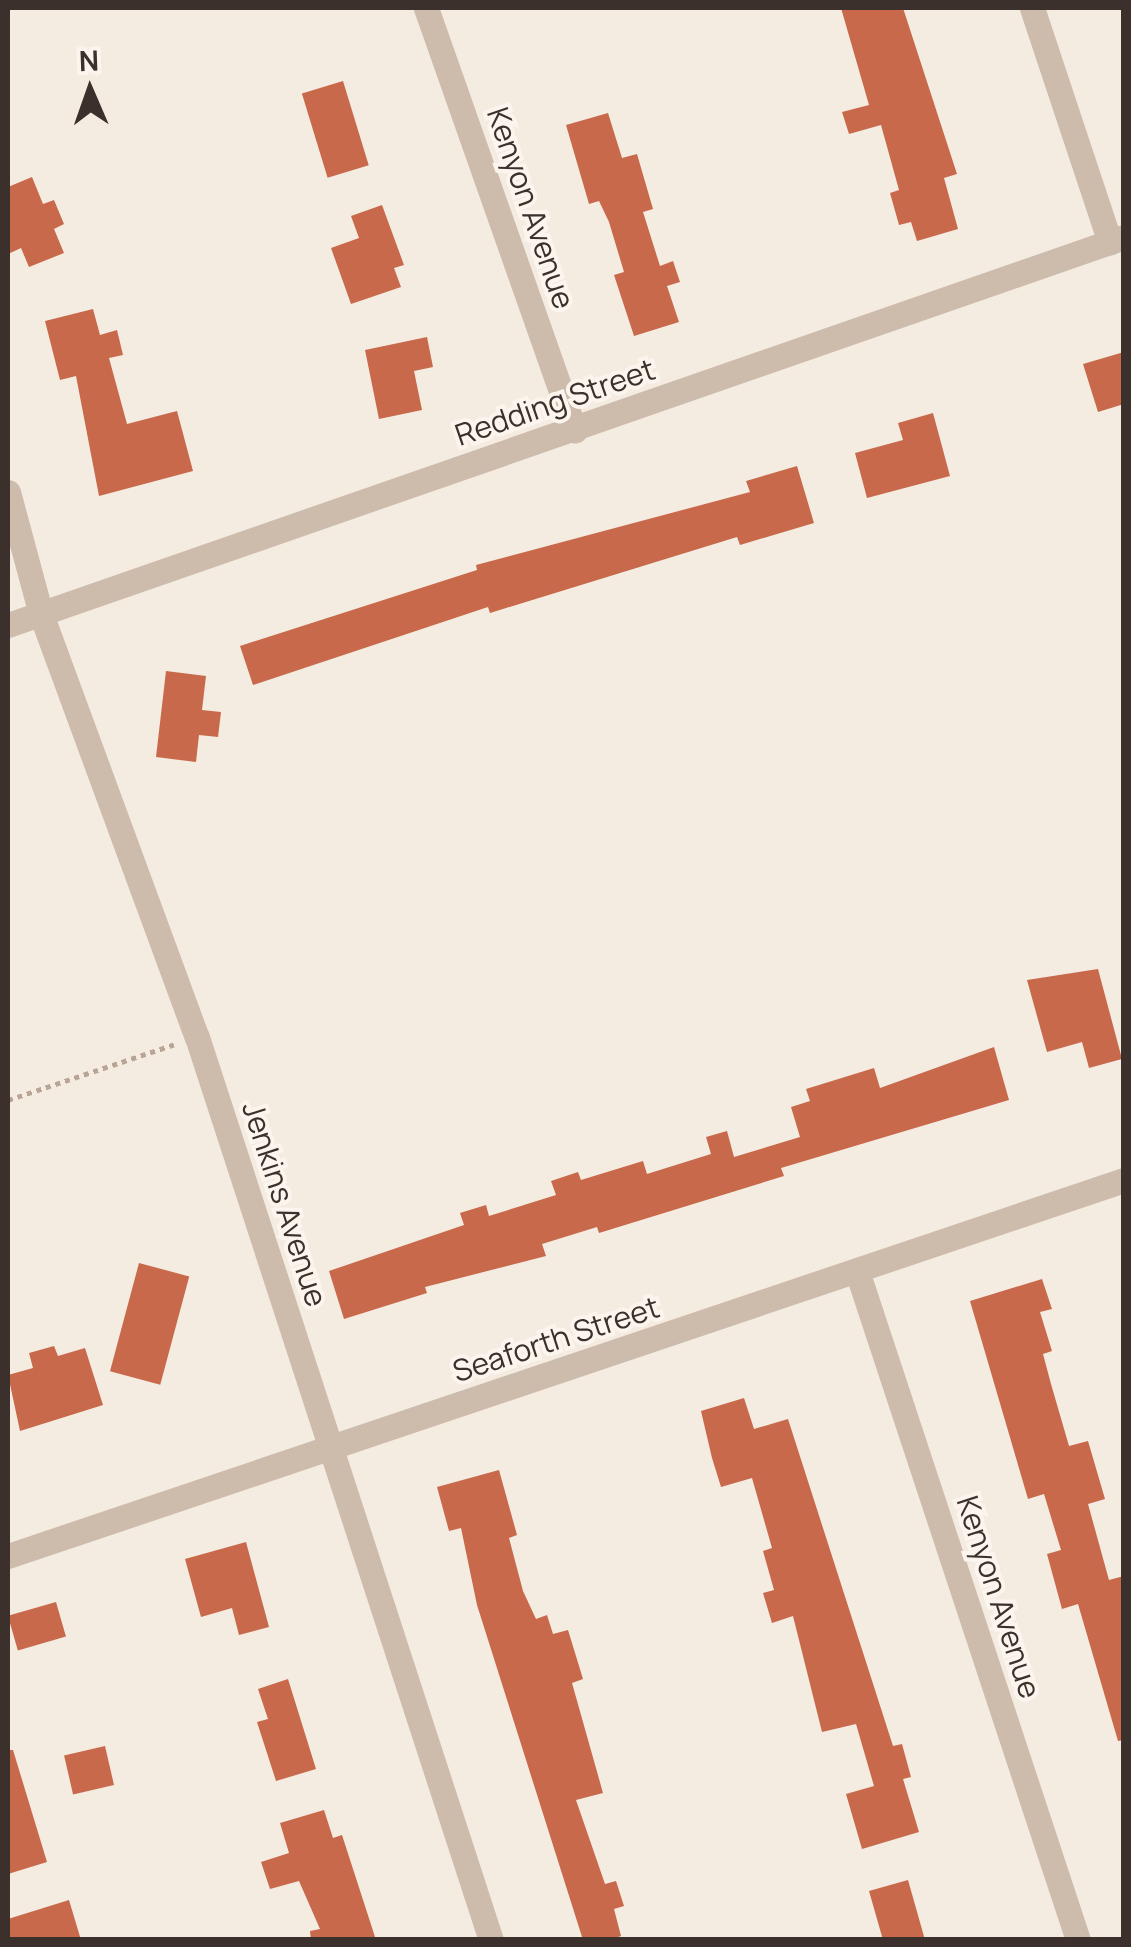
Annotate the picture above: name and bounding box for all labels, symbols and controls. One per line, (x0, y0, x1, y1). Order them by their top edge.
north arrow (40, 40, 140, 140)
text: N (78, 41, 100, 79)
street label: Kenyon Avenue (480, 103, 582, 313)
street label: Redding Street (450, 351, 660, 453)
street label: Jenkins Avenue (235, 1097, 335, 1311)
street label: Seaforth Street (448, 1289, 664, 1389)
street label: Kenyon Avenue (949, 1491, 1049, 1703)

